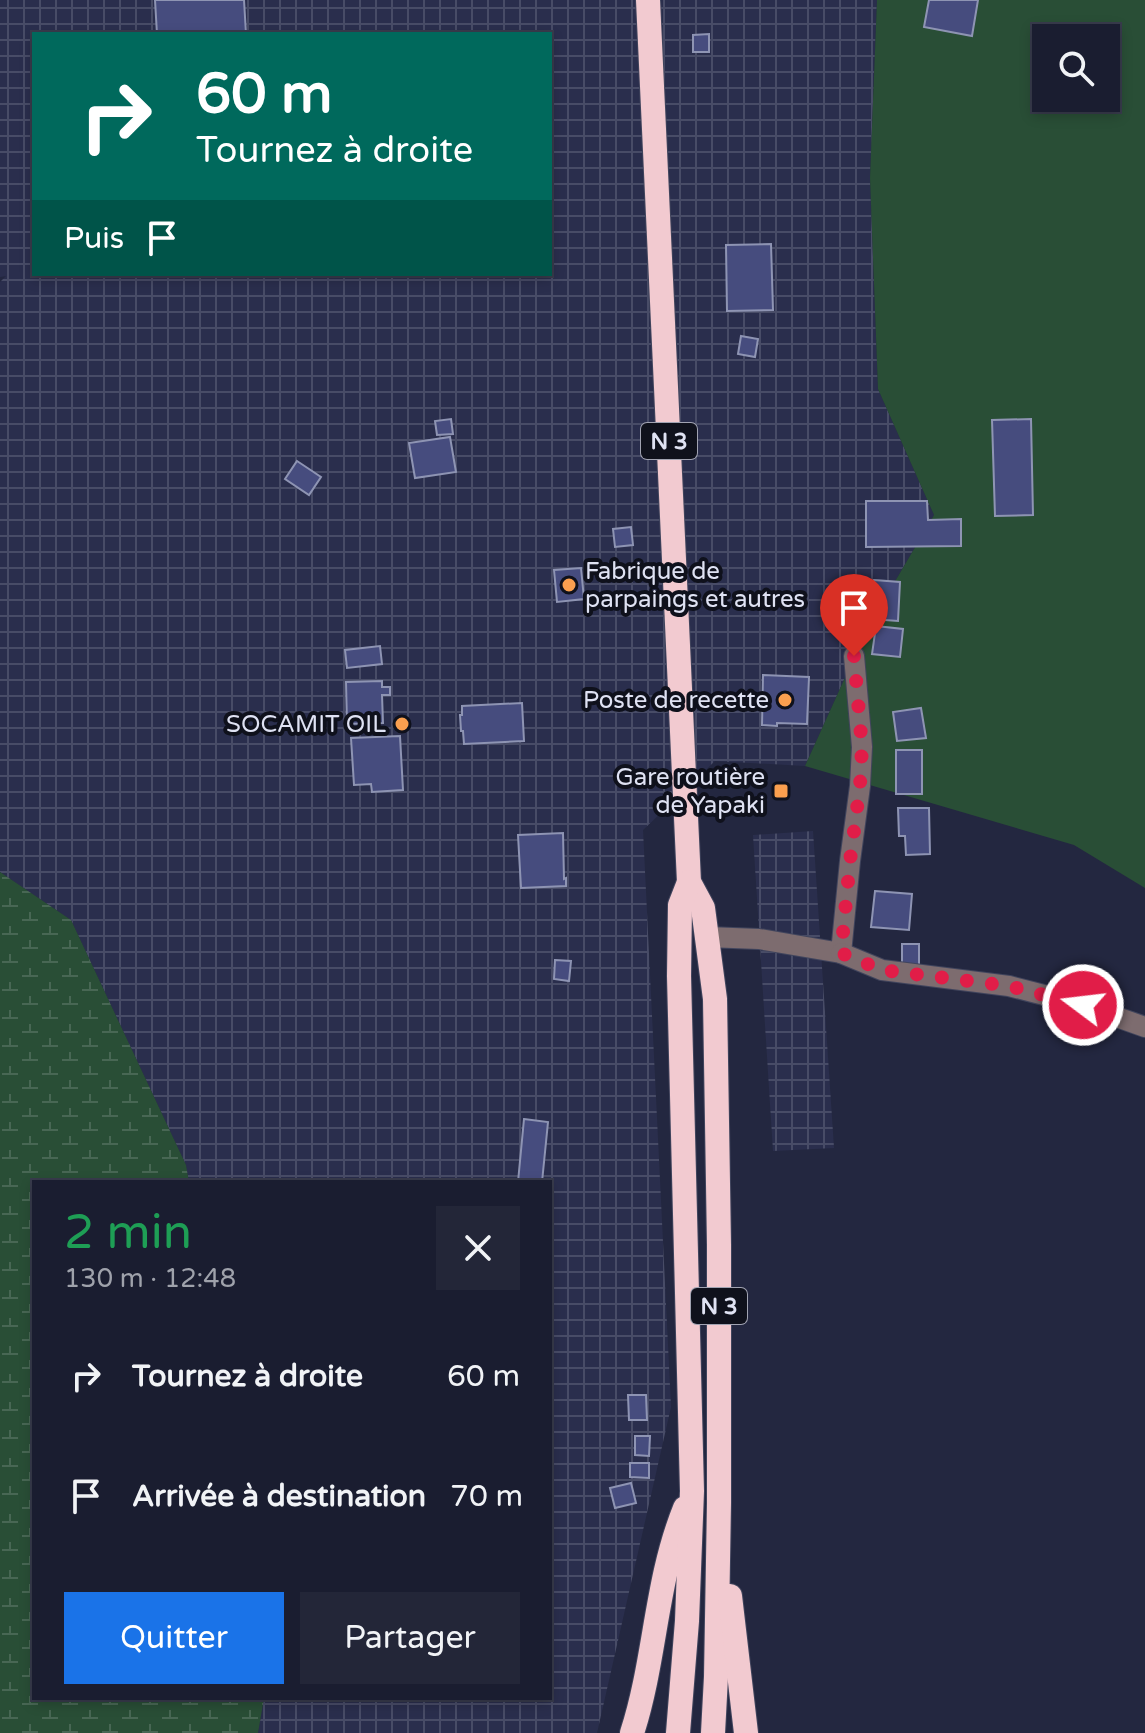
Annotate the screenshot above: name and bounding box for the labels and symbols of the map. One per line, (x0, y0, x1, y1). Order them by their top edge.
road number: N 3 (641, 423, 697, 459)
place label: Fabrique de parpaings et autres (585, 557, 805, 614)
pin (820, 574, 888, 656)
marker: Fabrique de parpaings et autres (560, 576, 578, 594)
place label: Poste de recette (583, 686, 769, 715)
marker: Poste de recette (776, 691, 794, 709)
place label: SOCAMIT OIL (226, 710, 386, 739)
marker: SOCAMIT OIL (393, 715, 411, 733)
place label: Gare routière de Yapaki (616, 763, 765, 820)
marker: Gare routière de Yapaki (772, 782, 790, 800)
position arrow (1041, 963, 1125, 1047)
road number: N 3 (691, 1288, 747, 1324)

